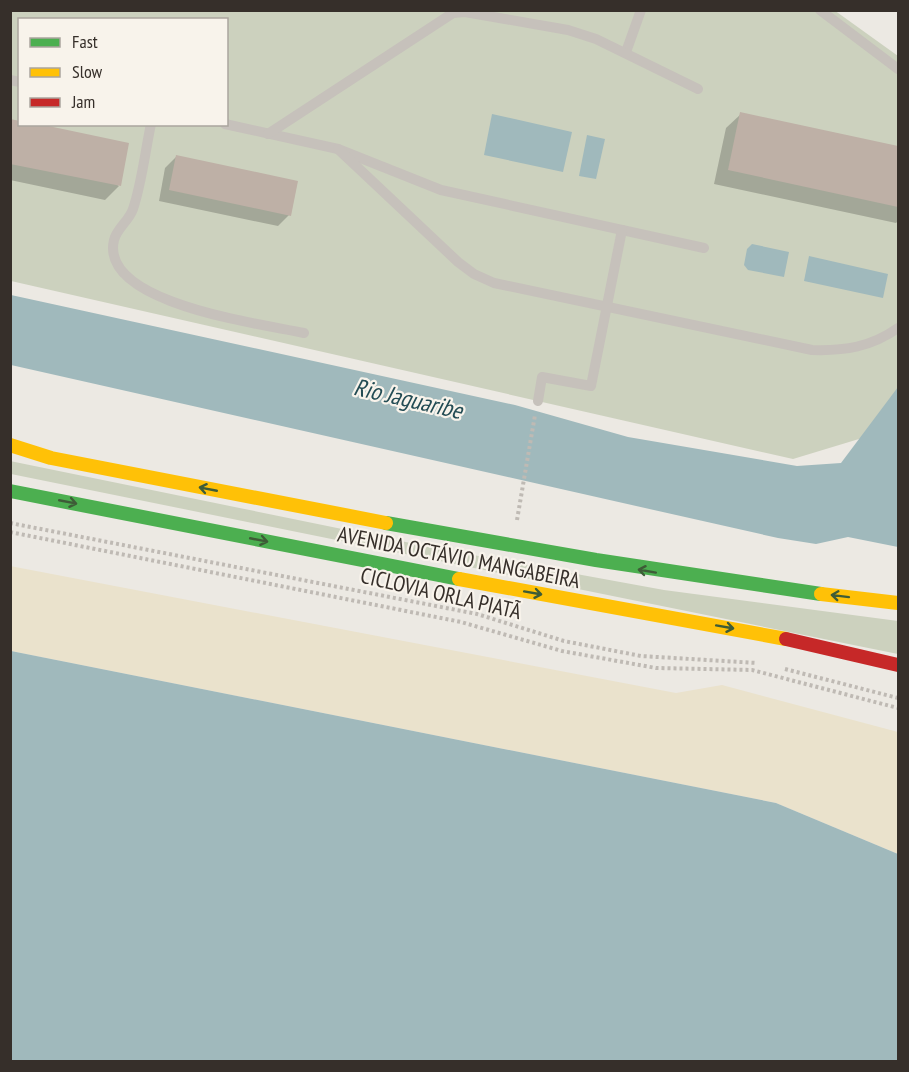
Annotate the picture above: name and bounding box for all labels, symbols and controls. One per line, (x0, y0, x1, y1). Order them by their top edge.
legend (18, 18, 228, 126)
text: Fast (72, 30, 98, 53)
text: Slow (72, 60, 103, 83)
text: Jam (71, 90, 95, 113)
water label: Rio Jaguaribe (351, 371, 467, 426)
one-way arrow (198, 483, 218, 494)
one-way arrow (58, 497, 77, 508)
street label: AVENIDA OCTÁVIO MANGABEIRA (335, 520, 583, 594)
one-way arrow (250, 534, 269, 546)
street label: CICLOVIA ORLA PIATÃ (358, 561, 525, 625)
one-way arrow (638, 565, 657, 576)
one-way arrow (523, 588, 542, 599)
one-way arrow (831, 590, 851, 601)
one-way arrow (715, 622, 734, 633)

